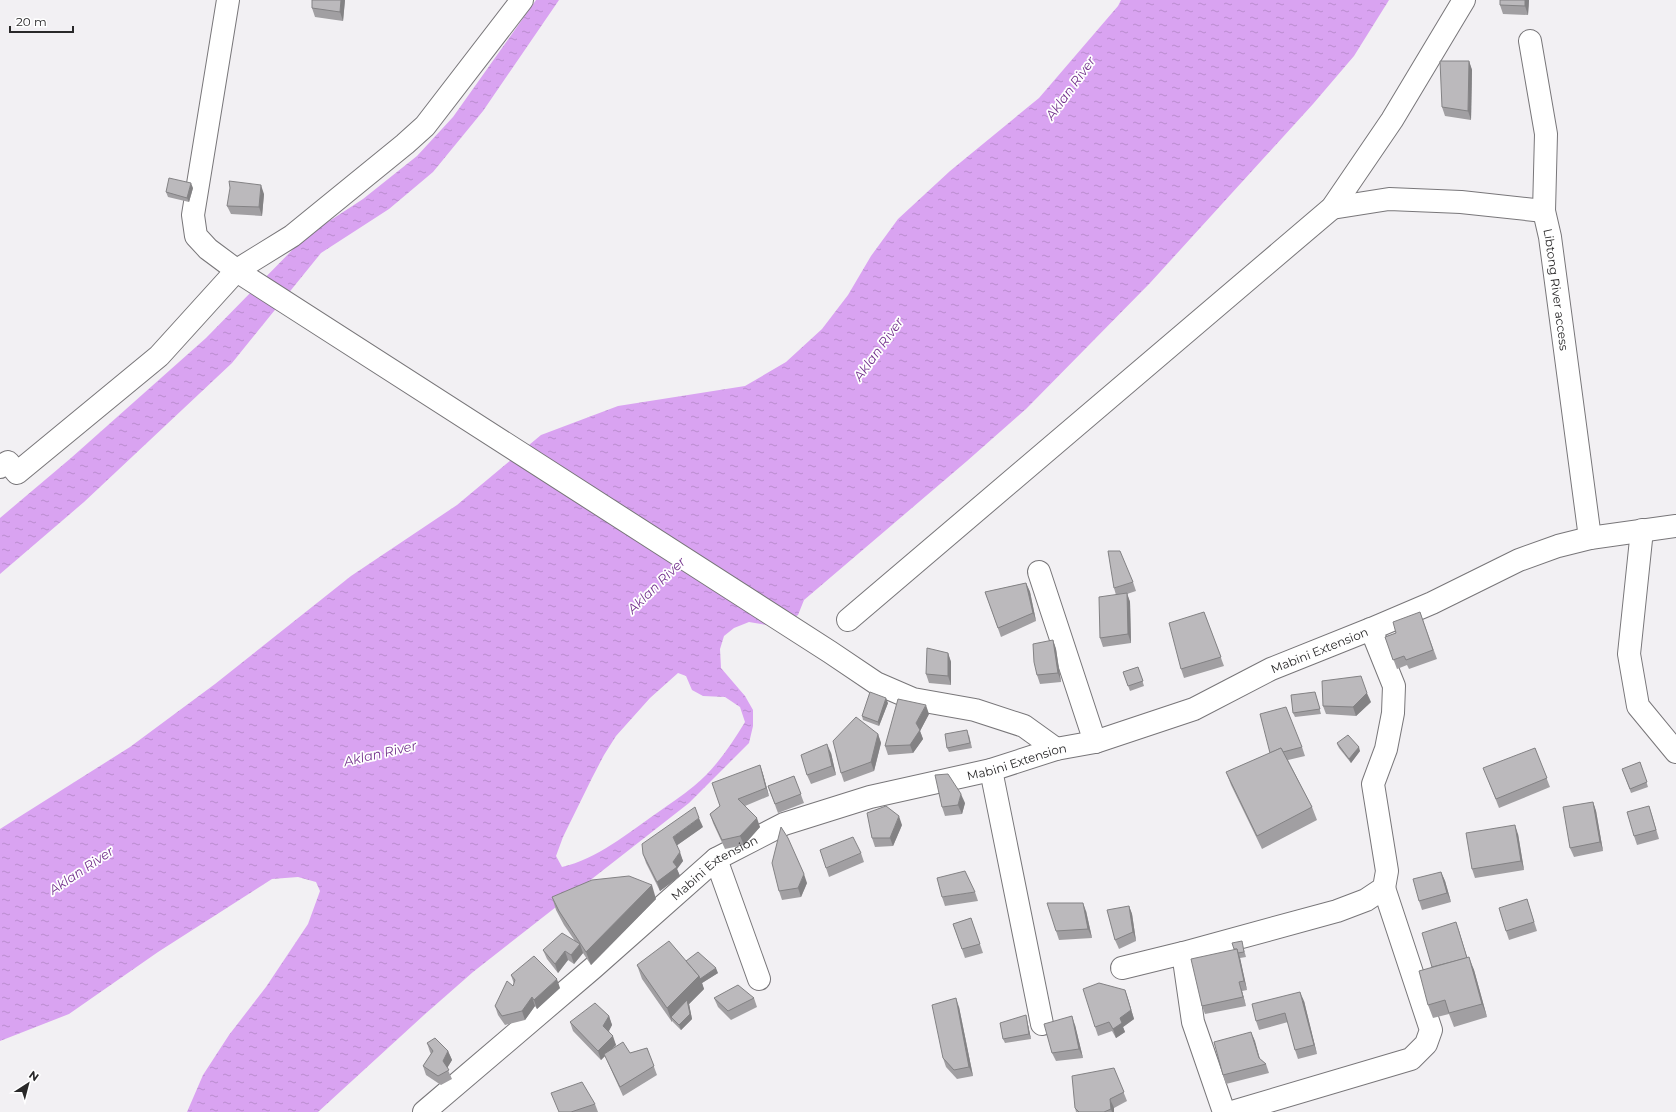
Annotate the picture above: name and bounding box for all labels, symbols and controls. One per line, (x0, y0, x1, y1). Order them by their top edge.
scale bar (10, 8, 73, 34)
text: 20 m (16, 14, 47, 29)
water label: Aklan River (1041, 53, 1099, 124)
street label: Libtong River access (1541, 227, 1573, 352)
water label: Aklan River (849, 314, 907, 385)
water label: Aklan River (623, 553, 689, 617)
street label: Mabini Extension (1268, 624, 1370, 676)
water label: Aklan River (341, 737, 419, 769)
street label: Mabini Extension (965, 740, 1068, 783)
street label: Mabini Extension (668, 832, 760, 903)
water label: Aklan River (45, 842, 117, 898)
north arrow (8, 1064, 48, 1104)
text: N (26, 1068, 42, 1084)

